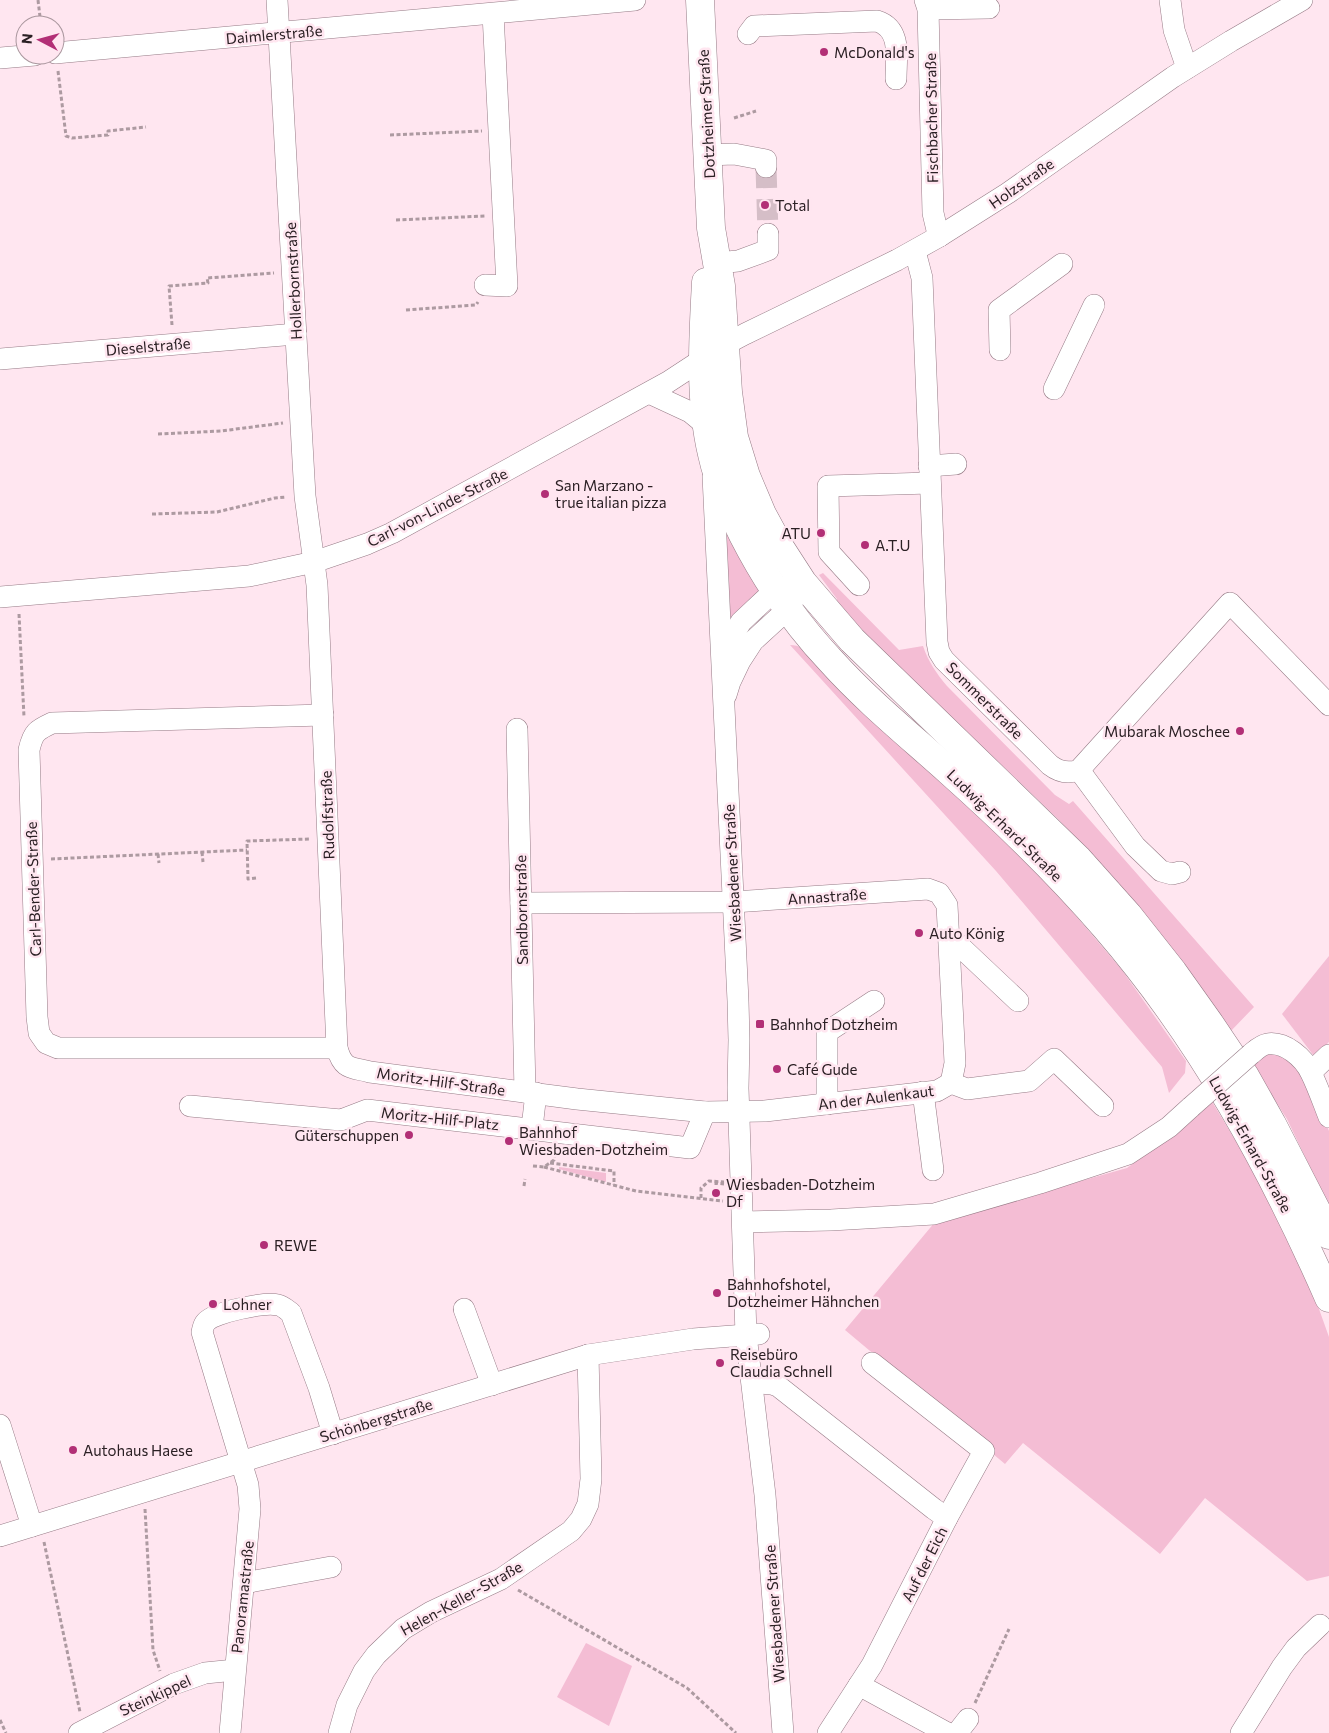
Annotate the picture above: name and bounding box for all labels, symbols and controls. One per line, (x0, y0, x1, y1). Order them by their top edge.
north arrow (15, 15, 65, 65)
street label: Daimlerstraße (225, 21, 323, 47)
text: N (18, 32, 36, 45)
place label: McDonald's (834, 43, 915, 61)
marker: McDonald's (818, 46, 830, 58)
street label: Dotzheimer Straße (694, 49, 718, 179)
street label: Fischbacher Straße (921, 53, 941, 183)
street label: Holzstraße (985, 154, 1057, 212)
place label: Total (775, 196, 810, 214)
marker: Total (759, 199, 771, 211)
street label: Hollerbornstraße (281, 222, 305, 340)
street label: Dieselstraße (105, 333, 191, 359)
street label: Carl-von-Linde-Straße (364, 464, 510, 550)
place label: San Marzano - true italian pizza (555, 476, 667, 511)
marker: San Marzano - true italian pizza (539, 488, 551, 500)
place label: ATU (781, 524, 811, 542)
marker: ATU (815, 527, 827, 539)
place label: A.T.U (875, 536, 911, 554)
marker: A.T.U (859, 539, 871, 551)
street label: Sommerstraße (943, 658, 1027, 742)
place label: Mubarak Moschee (1104, 722, 1230, 740)
marker: Mubarak Moschee (1234, 725, 1246, 737)
street label: Ludwig-Erhard-Straße (944, 765, 1066, 885)
street label: Rudolfstraße (316, 770, 338, 860)
street label: Wiesbadener Straße (719, 804, 745, 942)
street label: Carl-Bender-Straße (22, 821, 44, 957)
street label: Sandbornstraße (511, 855, 531, 965)
street label: Annastraße (787, 884, 867, 908)
place label: Auto König (929, 924, 1005, 942)
marker: Auto König (913, 927, 925, 939)
place label: Bahnhof Dotzheim (770, 1015, 898, 1033)
marker: Bahnhof Dotzheim (754, 1018, 766, 1030)
place label: Café Gude (787, 1060, 857, 1078)
street label: Moritz-Hilf-Straße (376, 1063, 506, 1099)
marker: Café Gude (771, 1063, 783, 1075)
street label: Ludwig-Erhard-Straße (1206, 1073, 1296, 1215)
street label: An der Aulenkaut (817, 1081, 935, 1113)
street label: Moritz-Hilf-Platz (380, 1103, 500, 1133)
place label: Bahnhof Wiesbaden-Dotzheim (519, 1123, 668, 1158)
place label: Güterschuppen (294, 1126, 399, 1144)
marker: Güterschuppen (403, 1129, 415, 1141)
marker: Bahnhof Wiesbaden-Dotzheim (503, 1135, 515, 1147)
place label: Wiesbaden-Dotzheim Df (726, 1175, 875, 1210)
marker: Wiesbaden-Dotzheim Df (710, 1187, 722, 1199)
place label: REWE (274, 1236, 317, 1254)
marker: REWE (258, 1239, 270, 1251)
place label: Bahnhofshotel, Dotzheimer Hähnchen (727, 1275, 879, 1310)
marker: Bahnhofshotel, Dotzheimer Hähnchen (711, 1287, 723, 1299)
place label: Lohner (223, 1295, 272, 1313)
marker: Lohner (207, 1298, 219, 1310)
place label: Reisebüro Claudia Schnell (730, 1345, 832, 1380)
marker: Reisebüro Claudia Schnell (714, 1357, 726, 1369)
street label: Schönbergstraße (317, 1394, 435, 1446)
place label: Autohaus Haese (83, 1441, 193, 1459)
marker: Autohaus Haese (67, 1444, 79, 1456)
street label: Auf der Eich (897, 1524, 951, 1604)
street label: Panoramastraße (227, 1540, 257, 1654)
street label: Wiesbadener Straße (760, 1544, 788, 1683)
street label: Helen-Keller-Straße (397, 1557, 525, 1639)
street label: Steinkippel (117, 1671, 193, 1719)

